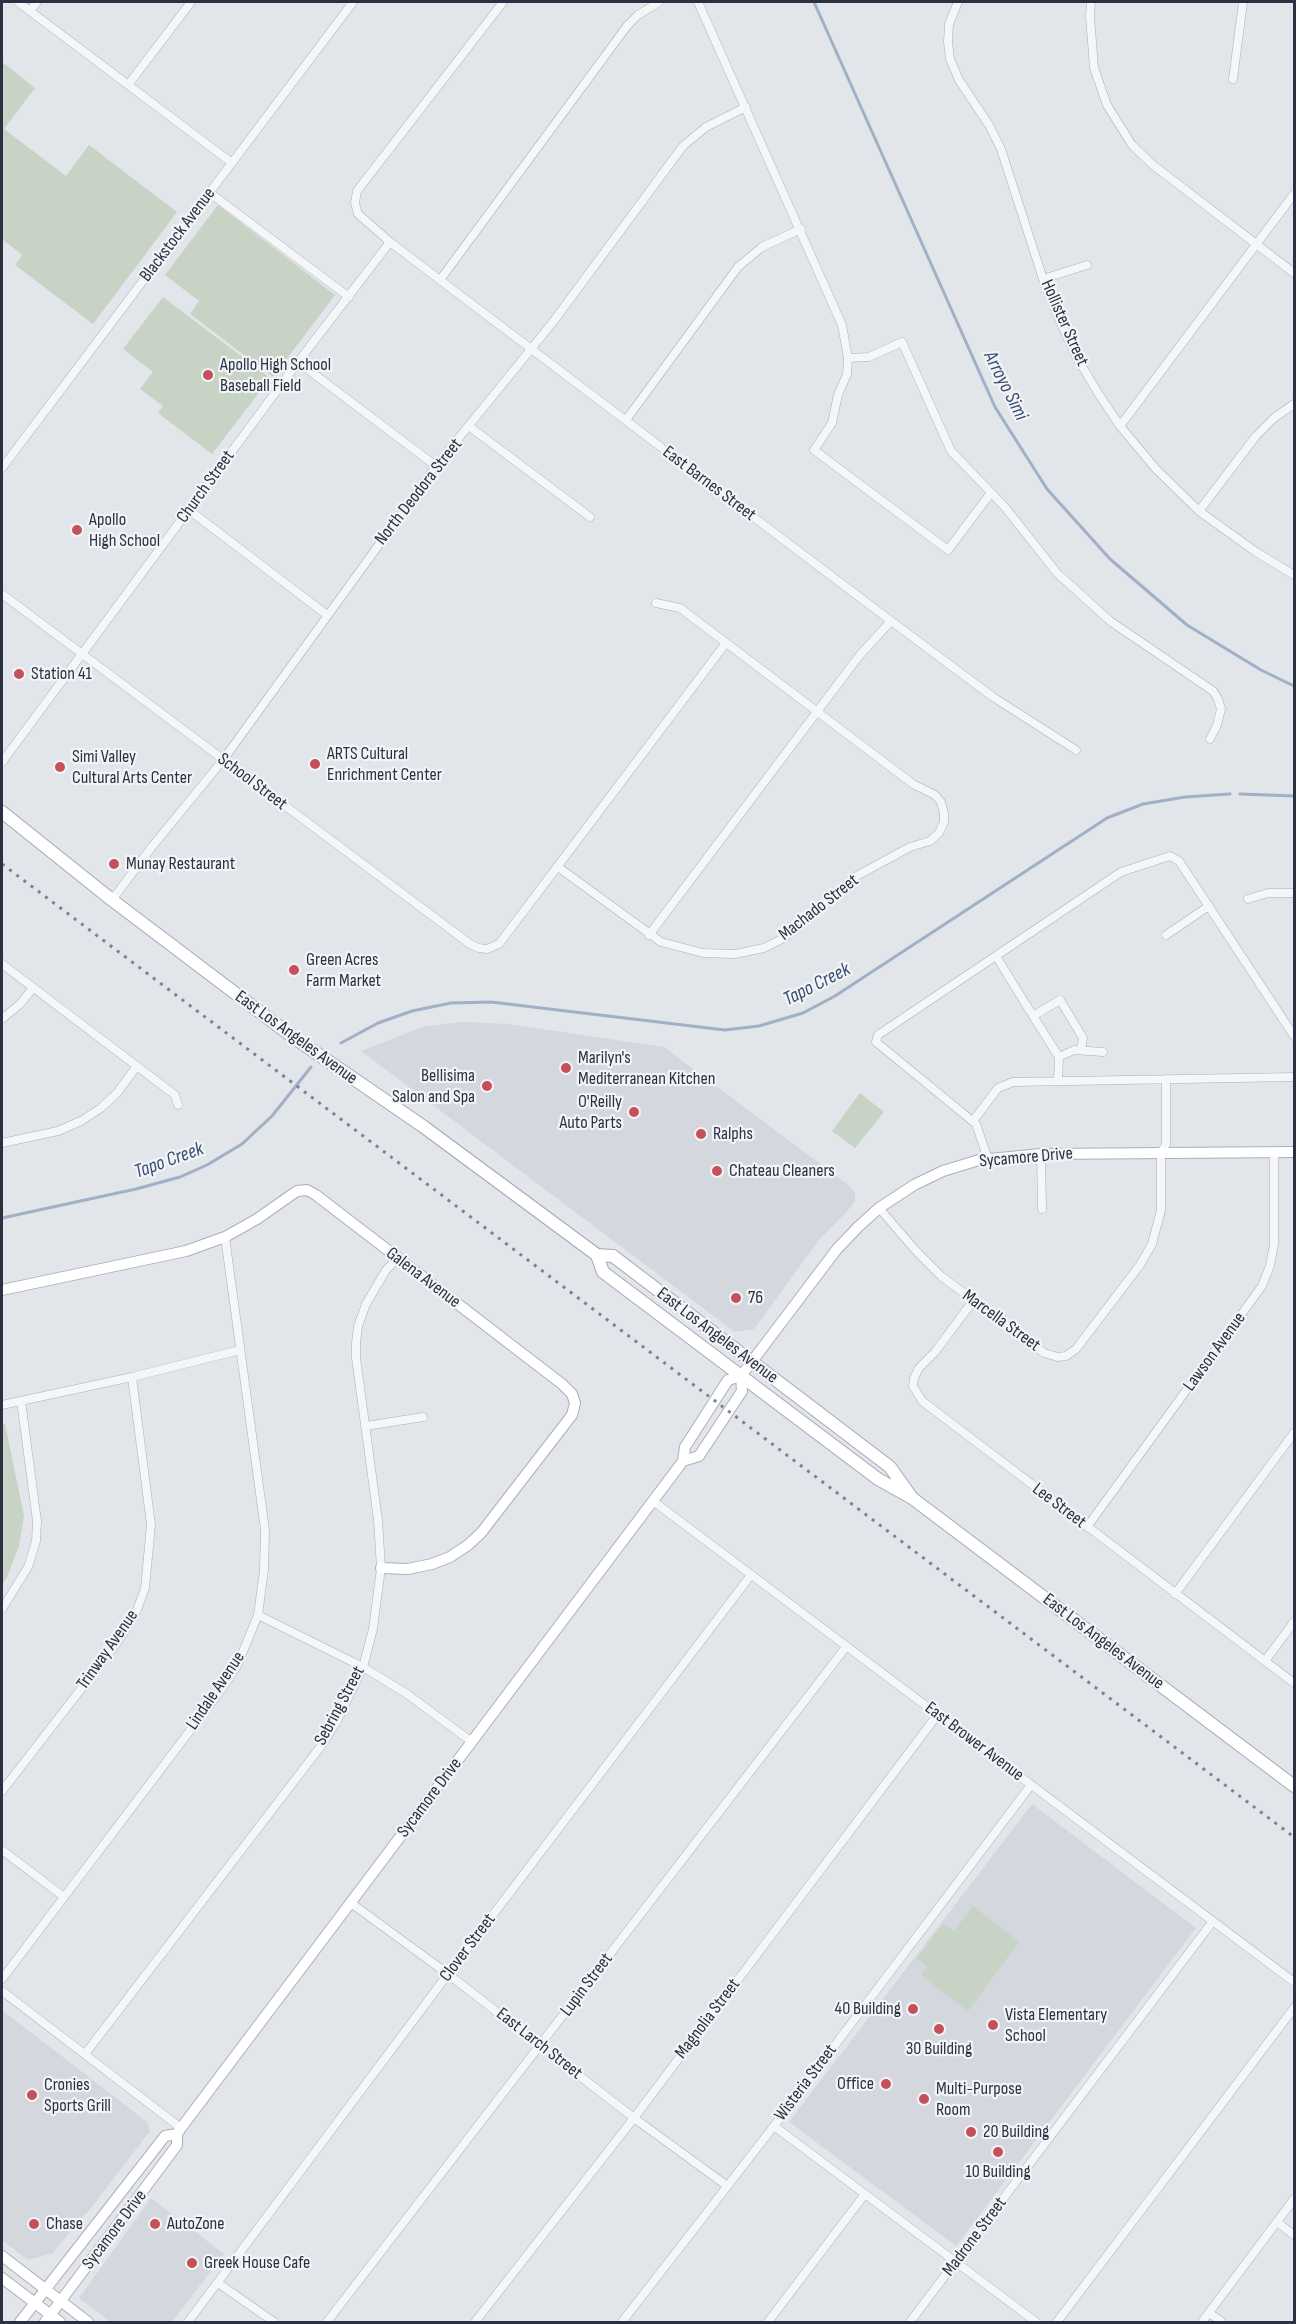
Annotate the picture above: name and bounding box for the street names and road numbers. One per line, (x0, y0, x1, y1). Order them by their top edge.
street label: Blackstock Avenue (136, 184, 220, 286)
street label: Hollister Street (1035, 277, 1093, 369)
street label: North Deodora Street (371, 434, 467, 550)
street label: East Barnes Street (658, 442, 760, 526)
street label: Church Street (172, 446, 240, 528)
street label: School Street (213, 749, 291, 815)
street label: Machado Street (775, 870, 863, 946)
street label: East Los Angeles Avenue (231, 986, 361, 1090)
street label: Sycamore Drive (978, 1143, 1074, 1173)
street label: Galena Avenue (381, 1243, 465, 1313)
street label: East Los Angeles Avenue (652, 1283, 782, 1389)
street label: Marcella Street (958, 1285, 1044, 1357)
street label: Lawson Avenue (1179, 1308, 1251, 1396)
street label: Lee Street (1028, 1479, 1090, 1533)
street label: East Los Angeles Avenue (1038, 1589, 1168, 1695)
street label: Trinway Avenue (73, 1606, 143, 1694)
street label: Lindale Avenue (182, 1648, 250, 1734)
street label: Sebring Street (310, 1663, 370, 1749)
street label: East Brower Avenue (920, 1698, 1028, 1786)
street label: Sycamore Drive (393, 1754, 467, 1842)
street label: Clover Street (435, 1910, 501, 1986)
street label: Lupin Street (556, 1949, 618, 2021)
street label: Magnolia Street (671, 1975, 745, 2063)
street label: East Larch Street (492, 2004, 586, 2084)
street label: Wisteria Street (770, 2040, 842, 2126)
street label: Sycamore Drive (78, 2186, 152, 2274)
street label: Madrone Street (938, 2193, 1012, 2281)

